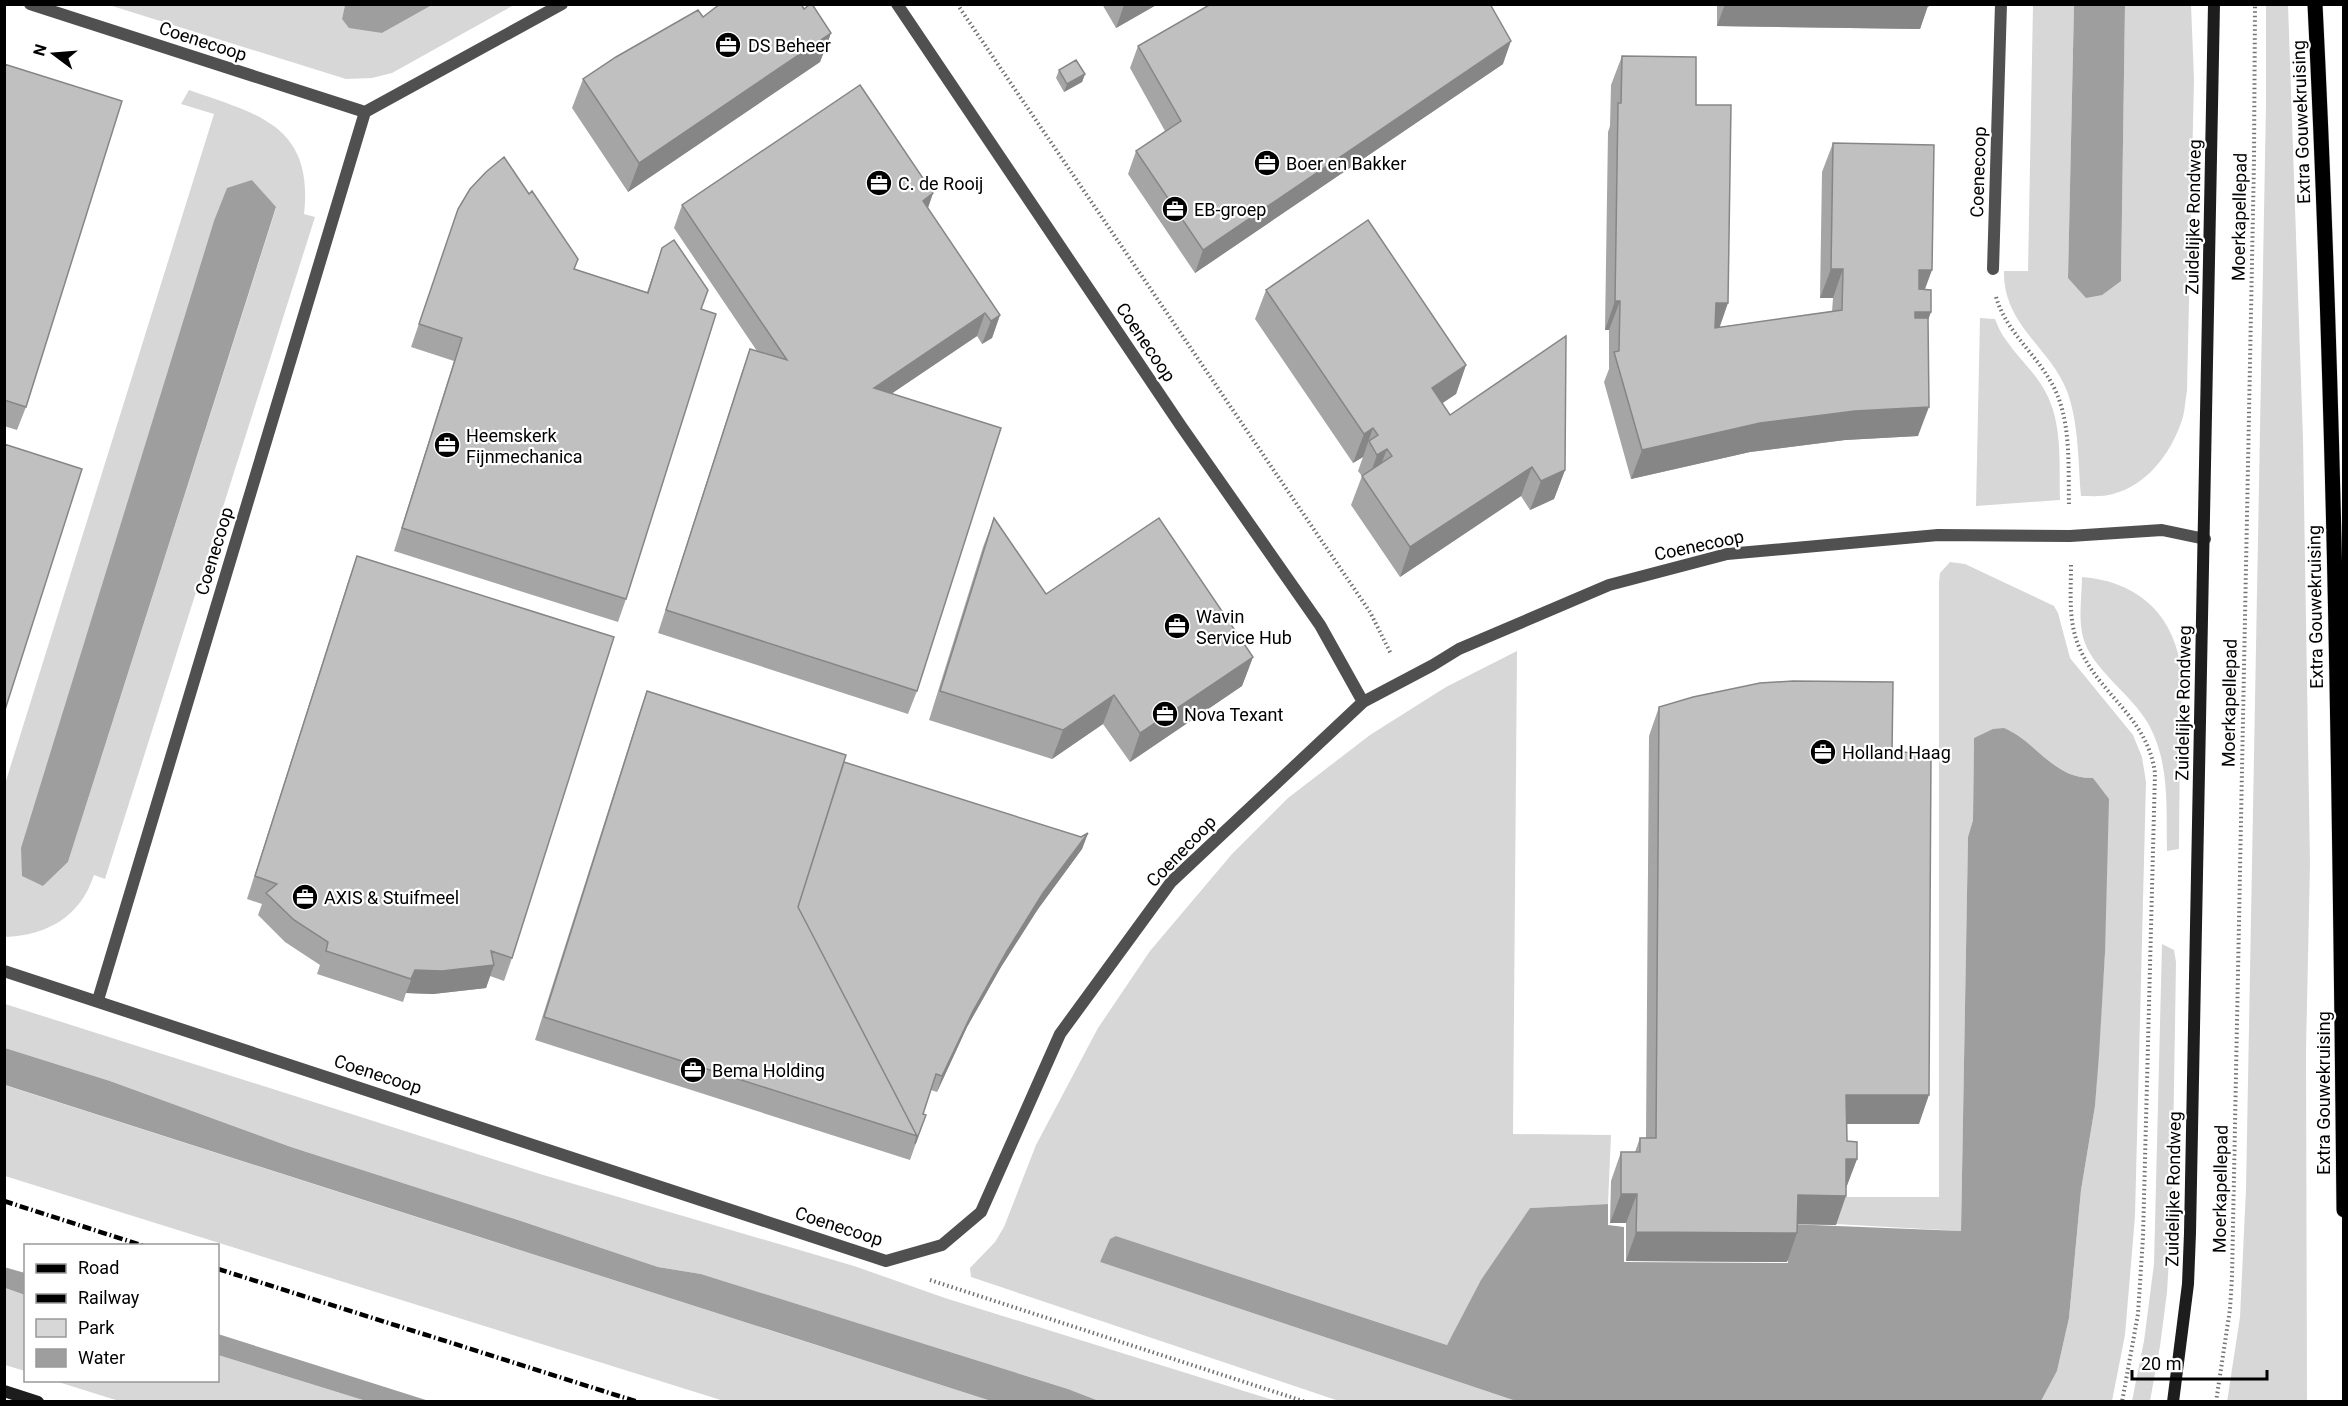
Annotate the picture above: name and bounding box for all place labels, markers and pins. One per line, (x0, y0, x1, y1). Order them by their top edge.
office icon: DS Beheer (713, 30, 743, 60)
place label: DS Beheer (748, 35, 831, 56)
office icon: Boer en Bakker (1252, 148, 1282, 178)
place label: Boer en Bakker (1286, 153, 1406, 174)
office icon: C. de Rooij (864, 168, 894, 198)
place label: C. de Rooij (898, 173, 983, 194)
office icon: EB-groep (1160, 194, 1190, 224)
place label: EB-groep (1194, 199, 1266, 220)
place label: Heemskerk Fijnmechanica (466, 425, 583, 467)
office icon: Heemskerk Fijnmechanica (432, 430, 462, 460)
place label: Wavin Service Hub (1196, 606, 1292, 648)
office icon: Wavin Service Hub (1162, 611, 1192, 641)
office icon: Nova Texant (1150, 699, 1180, 729)
place label: Nova Texant (1184, 704, 1284, 725)
office icon: Holland Haag (1808, 737, 1838, 767)
place label: Holland Haag (1842, 742, 1951, 763)
office icon: AXIS & Stuifmeel (290, 882, 320, 912)
place label: AXIS & Stuifmeel (324, 887, 459, 908)
office icon: Bema Holding (678, 1055, 708, 1085)
place label: Bema Holding (712, 1060, 825, 1081)

